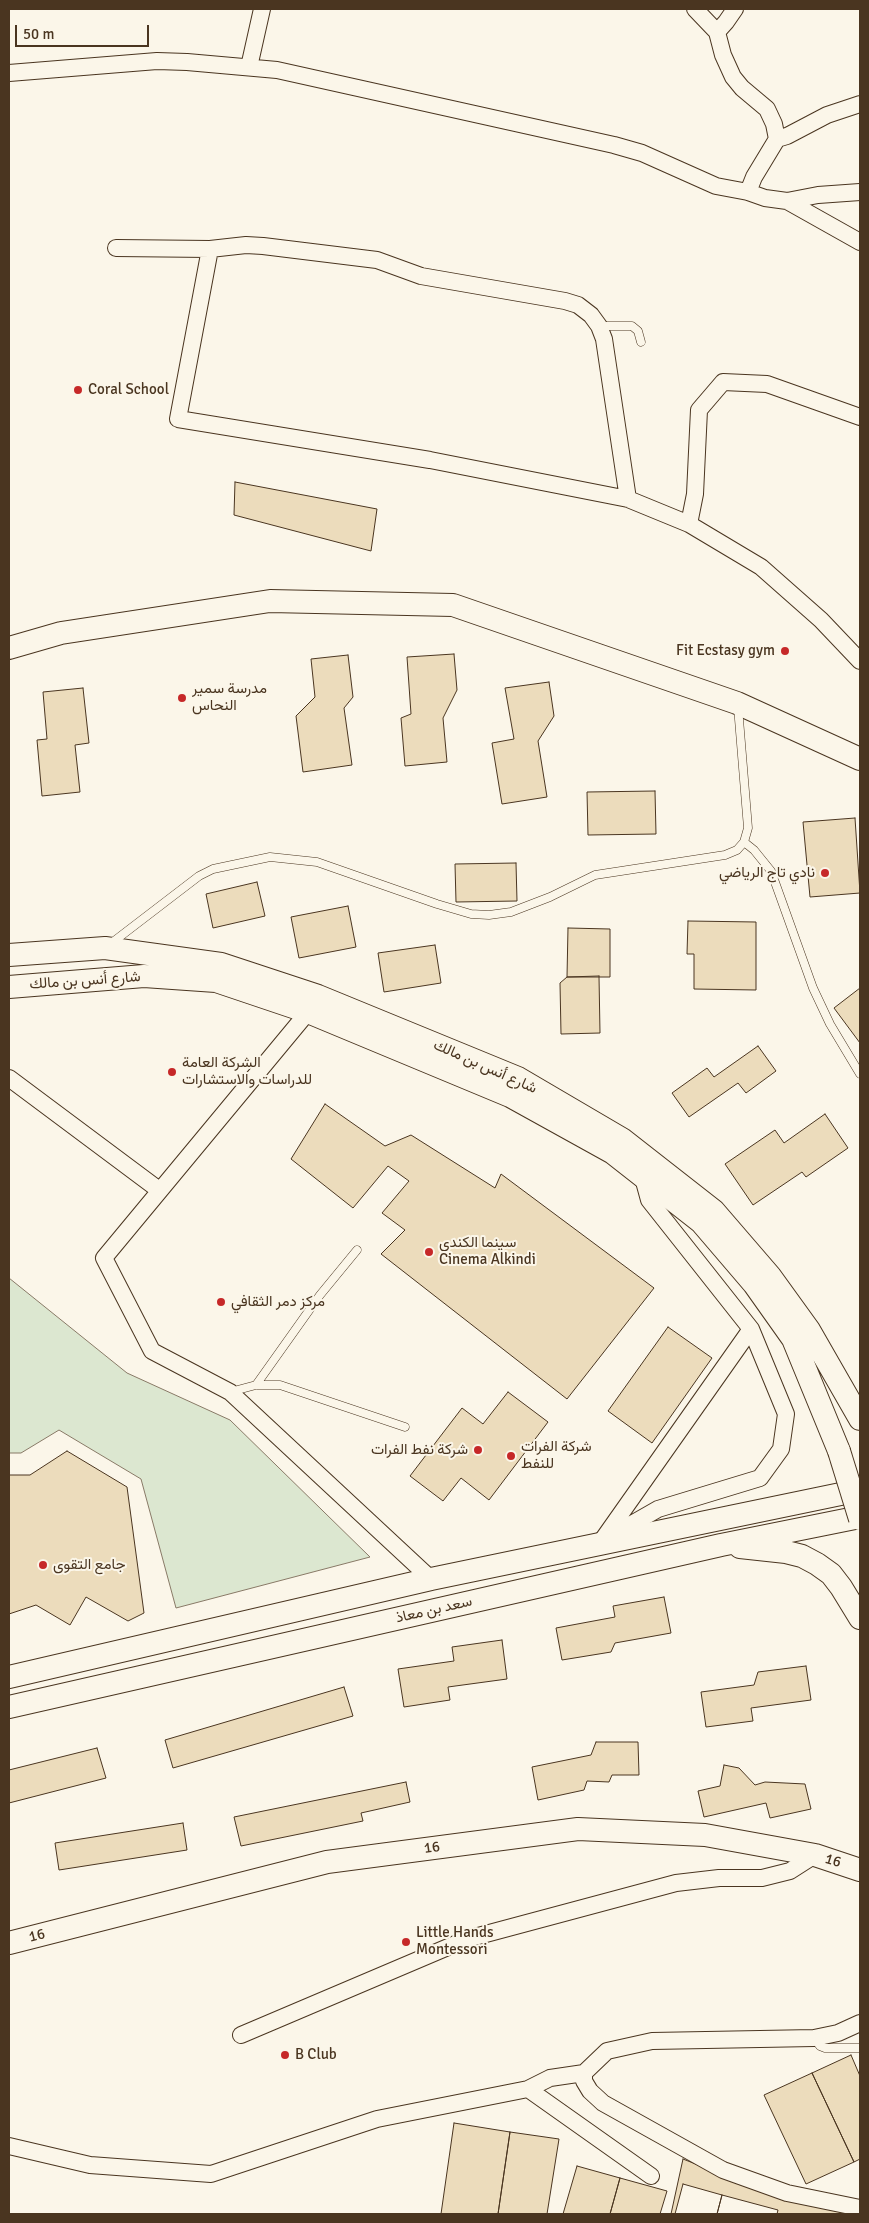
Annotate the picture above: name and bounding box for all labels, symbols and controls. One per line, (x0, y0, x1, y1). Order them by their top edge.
scale bar (18, 15, 151, 47)
text: 50 m (23, 25, 54, 43)
place label: Coral School (88, 381, 169, 399)
marker: Coral School (72, 384, 84, 396)
place label: Fit Ecstasy gym (676, 642, 775, 660)
marker: Fit Ecstasy gym (779, 645, 791, 657)
place label: مدرسة سمير النحاس (192, 680, 267, 715)
marker: مدرسة سمير النحاس (176, 692, 188, 704)
place label: نادي تاج الرياضي (719, 864, 815, 882)
marker: نادي تاج الرياضي (819, 867, 831, 879)
street label: شارع أنس بن مالك (29, 968, 141, 994)
street label: شارع أنس بن مالك (430, 1036, 540, 1098)
place label: الشركة العامة للدراسات والاستشارات (182, 1054, 312, 1089)
marker: الشركة العامة للدراسات والاستشارات (166, 1066, 178, 1078)
place label: سينما الكندي Cinema Alkindi (439, 1234, 536, 1269)
marker: سينما الكندي Cinema Alkindi (423, 1246, 435, 1258)
place label: مركز دمر الثقافي (231, 1293, 325, 1311)
marker: مركز دمر الثقافي (215, 1296, 227, 1308)
place label: شركة الفرات للنفط (521, 1438, 592, 1473)
place label: شركة نفط الفرات (371, 1441, 468, 1459)
marker: شركة نفط الفرات (472, 1444, 484, 1456)
marker: شركة الفرات للنفط (505, 1450, 517, 1462)
place label: جامع التقوى (53, 1556, 126, 1574)
marker: جامع التقوى (37, 1559, 49, 1571)
street label: سعد بن معاذ (394, 1592, 474, 1628)
street label: 16 (423, 1838, 441, 1858)
street label: 16 (823, 1850, 843, 1872)
place label: Little Hands Montessori (416, 1924, 494, 1959)
street label: 16 (27, 1925, 47, 1947)
marker: Little Hands Montessori (400, 1936, 412, 1948)
place label: B Club (295, 2046, 337, 2064)
marker: B Club (279, 2049, 291, 2061)

